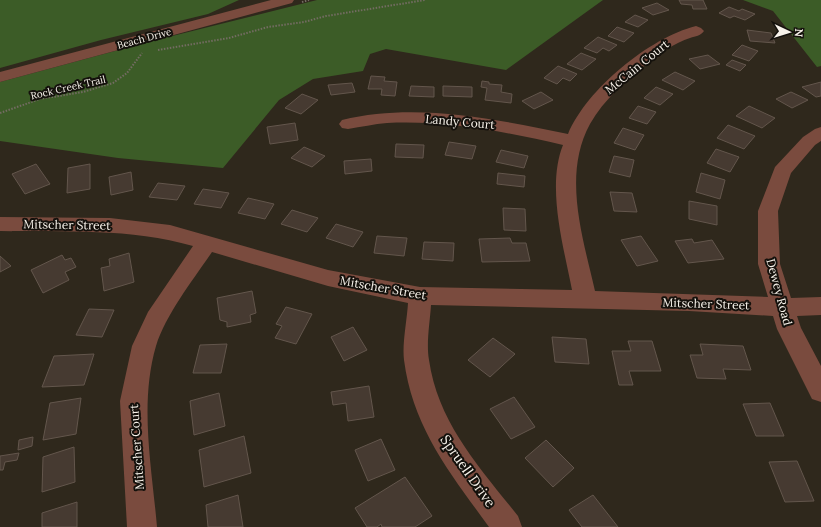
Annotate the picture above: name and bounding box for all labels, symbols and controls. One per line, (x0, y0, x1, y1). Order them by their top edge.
north arrow (769, 12, 809, 52)
street label: Beach Drive (116, 25, 173, 52)
text: N (792, 28, 806, 38)
street label: McCain Court (602, 36, 672, 97)
street label: Rock Creek Trail (29, 72, 107, 102)
street label: Landy Court (425, 111, 496, 132)
street label: Mitscher Street (23, 216, 111, 233)
street label: Dewey Road (763, 257, 796, 327)
street label: Mitscher Street (339, 273, 428, 303)
street label: Mitscher Street (662, 294, 750, 313)
street label: Mitscher Court (126, 403, 147, 490)
street label: Spruell Drive (436, 431, 500, 511)

